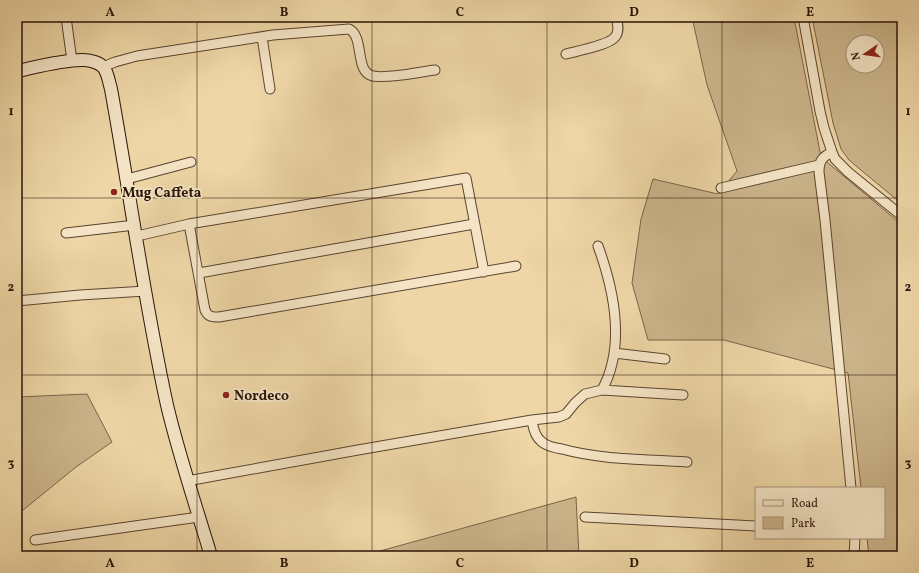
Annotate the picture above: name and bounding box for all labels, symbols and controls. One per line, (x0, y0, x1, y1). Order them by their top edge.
text: A (105, 4, 115, 22)
text: B (280, 4, 289, 22)
text: C (456, 4, 464, 22)
text: D (629, 4, 639, 22)
text: E (806, 4, 814, 22)
north arrow (845, 34, 885, 74)
text: N (849, 50, 865, 61)
text: 1 (8, 103, 14, 121)
text: 1 (905, 103, 911, 121)
place label: Mug Caffeta (122, 184, 202, 203)
marker: Mug Caffeta (109, 187, 119, 197)
text: 2 (8, 279, 15, 297)
text: 2 (905, 279, 912, 297)
place label: Nordeco (234, 387, 289, 406)
marker: Nordeco (221, 390, 231, 400)
text: 3 (8, 455, 15, 473)
text: 3 (905, 455, 912, 473)
legend (755, 487, 885, 539)
text: Road (791, 496, 818, 512)
text: Park (791, 516, 816, 532)
text: A (105, 555, 115, 573)
text: B (280, 555, 289, 573)
text: C (456, 555, 464, 573)
text: D (629, 555, 639, 573)
text: E (806, 555, 814, 573)

